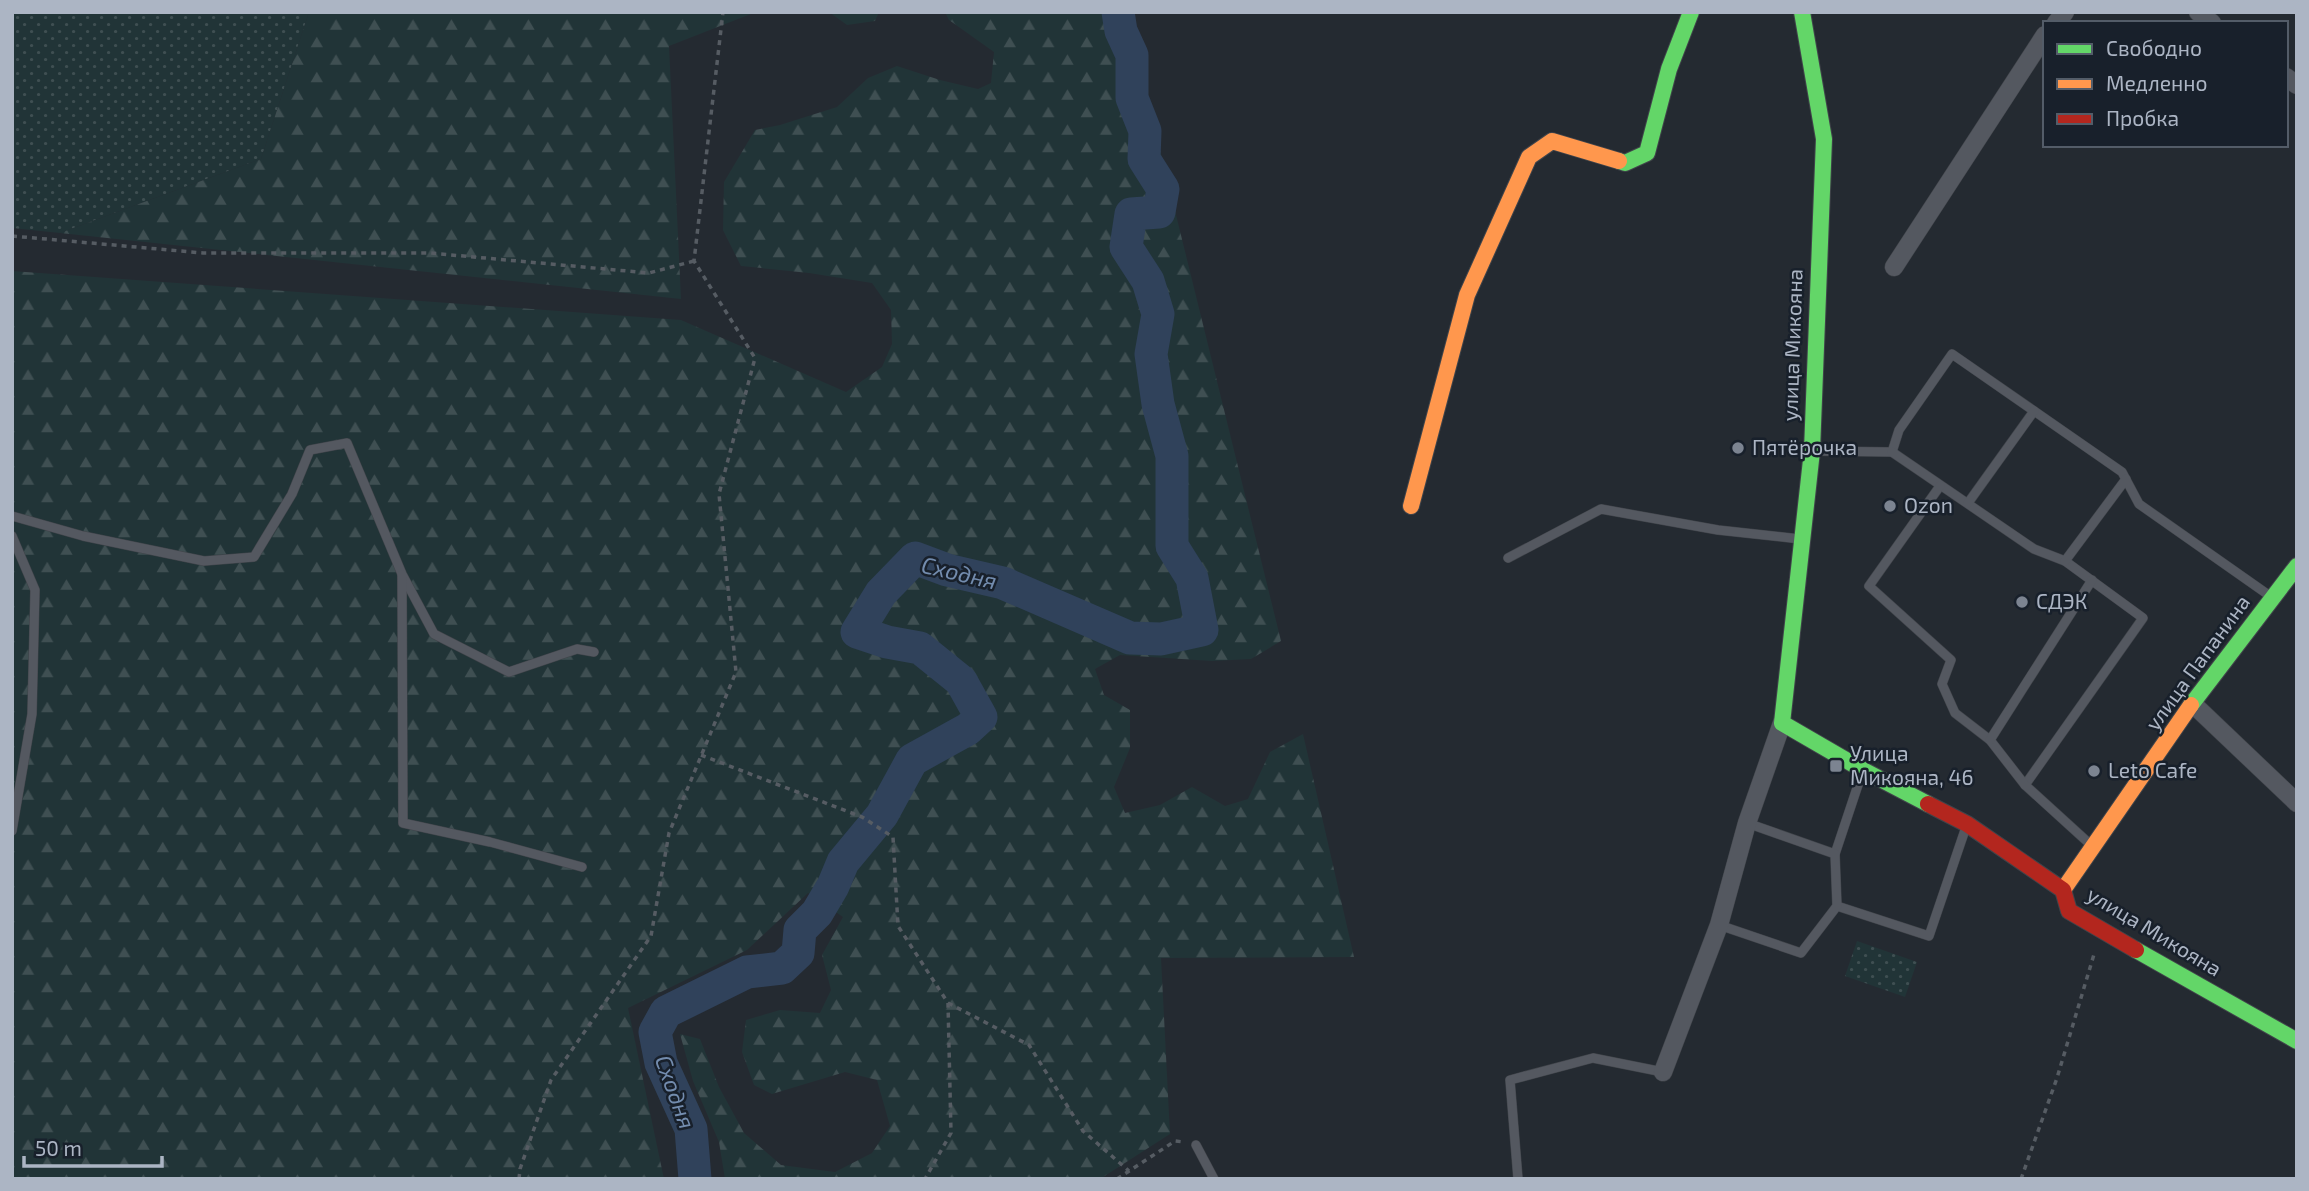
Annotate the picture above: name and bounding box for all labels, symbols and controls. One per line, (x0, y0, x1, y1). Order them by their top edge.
legend (2043, 21, 2288, 147)
text: Свободно (2106, 35, 2202, 60)
text: Медленно (2106, 70, 2208, 95)
text: Пробка (2106, 105, 2179, 130)
street label: улица Микояна (1776, 268, 1808, 422)
place label: Пятёрочка (1752, 434, 1857, 459)
marker: Пятёрочка (1730, 440, 1746, 456)
place label: Ozon (1904, 492, 1953, 517)
marker: Ozon (1882, 498, 1898, 514)
water label: Сходня (919, 550, 1000, 594)
place label: СДЭК (2036, 588, 2087, 613)
street label: улица Папанина (2139, 590, 2255, 735)
marker: СДЭК (2014, 594, 2030, 610)
place label: Улица Микояна, 46 (1850, 740, 1974, 789)
place label: Leto Cafe (2108, 757, 2197, 782)
marker: Улица Микояна, 46 (1828, 758, 1844, 774)
marker: Leto Cafe (2086, 763, 2102, 779)
street label: улица Микояна (2082, 881, 2227, 982)
water label: Сходня (650, 1051, 702, 1132)
scale bar (24, 1124, 163, 1168)
text: 50 m (35, 1135, 82, 1160)

